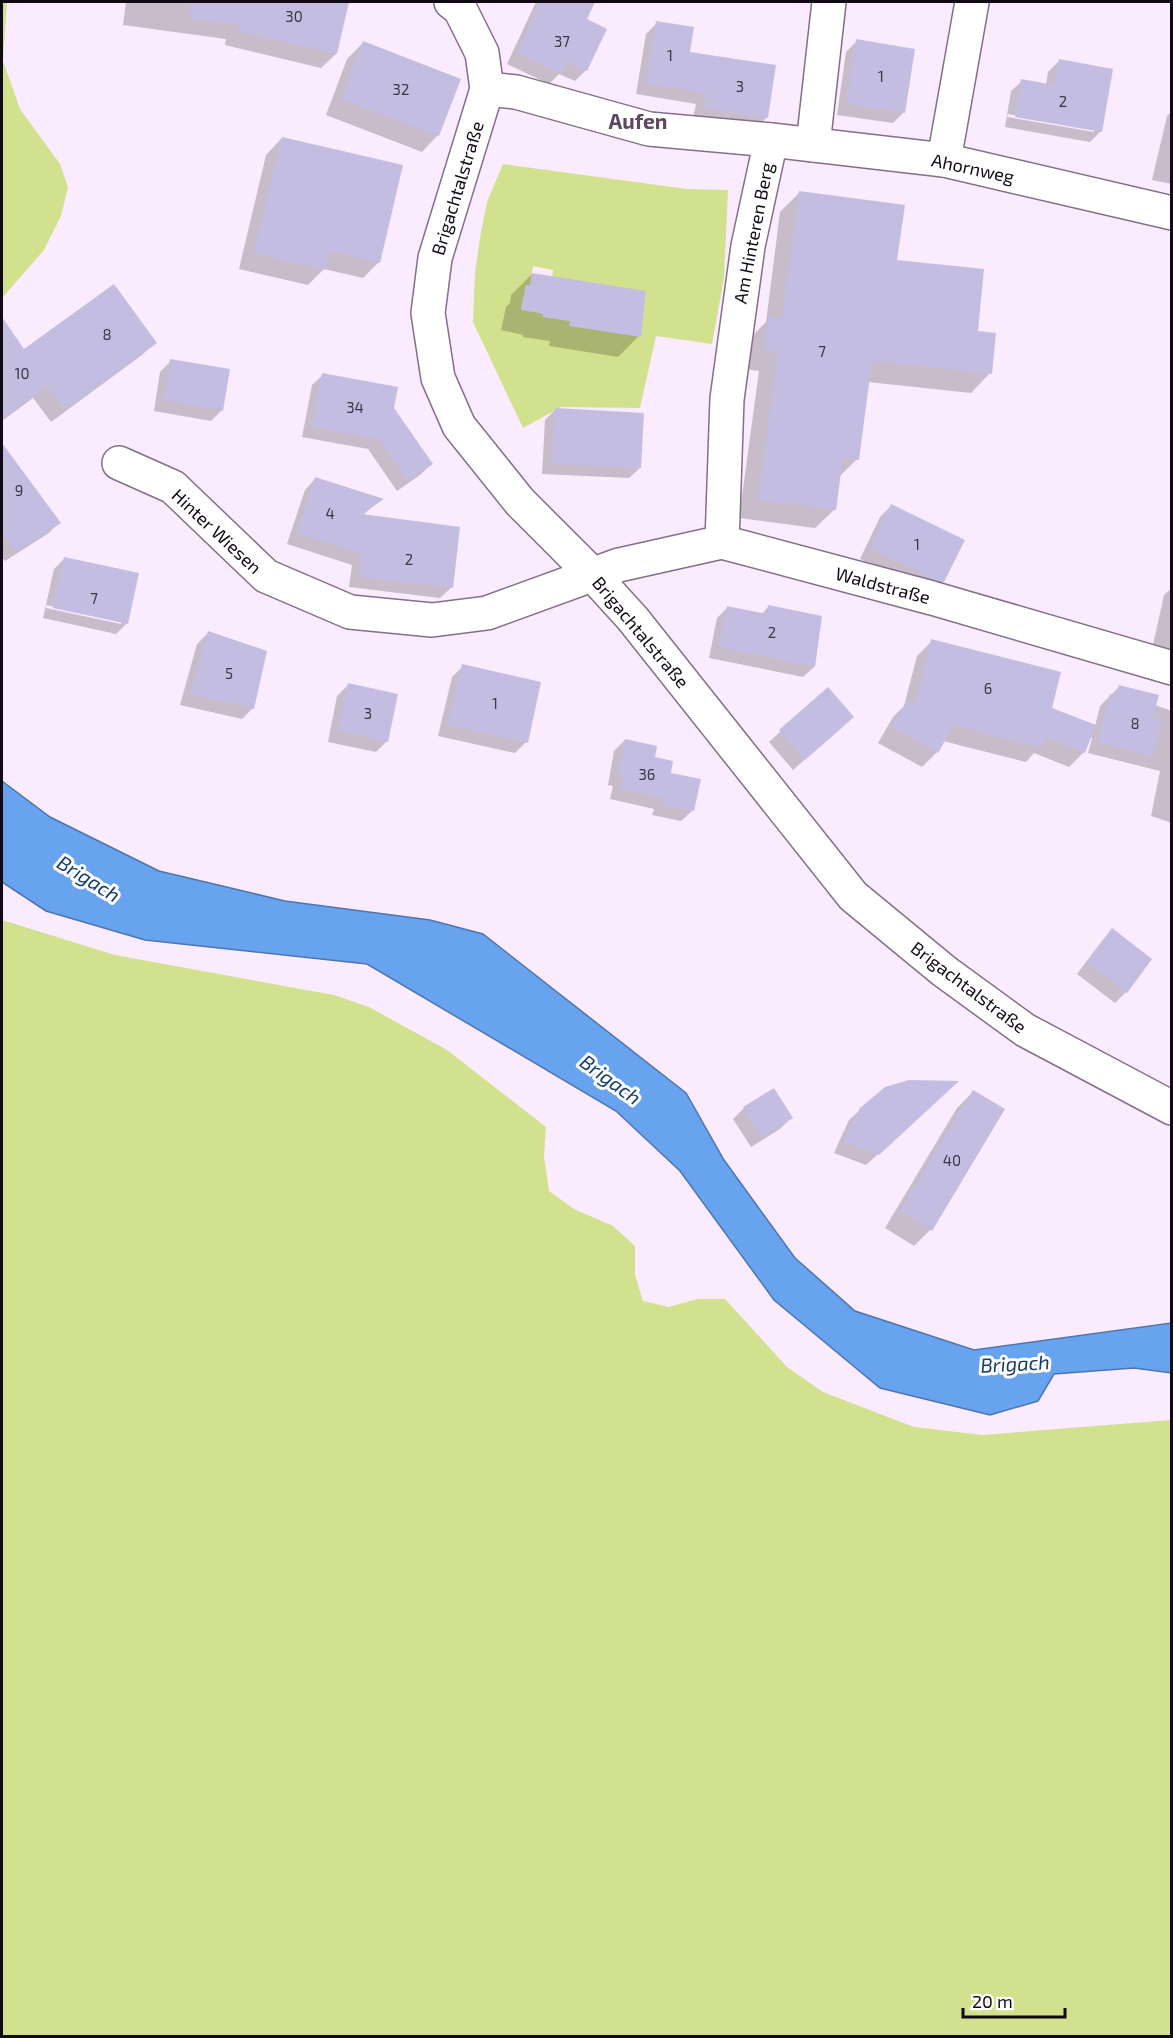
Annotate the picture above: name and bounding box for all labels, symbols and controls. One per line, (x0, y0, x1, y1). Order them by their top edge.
house number: 30 (285, 7, 303, 25)
house number: 37 (554, 32, 570, 50)
house number: 1 (667, 46, 673, 64)
house number: 1 (878, 67, 884, 85)
house number: 3 (736, 77, 744, 95)
house number: 32 (393, 80, 409, 98)
house number: 2 (1059, 92, 1067, 110)
district label: Aufen (609, 108, 668, 133)
street label: Brigachtalstraße (426, 118, 488, 258)
street label: Ahornweg (930, 149, 1016, 187)
street label: Am Hinteren Berg (729, 160, 777, 306)
house number: 8 (102, 325, 112, 343)
house number: 7 (818, 342, 826, 360)
house number: 10 (14, 364, 30, 382)
house number: 34 (346, 398, 364, 416)
house number: 9 (15, 481, 23, 499)
street label: Hinter Wiesen (168, 484, 266, 578)
house number: 4 (325, 504, 335, 522)
house number: 1 (914, 535, 920, 553)
house number: 2 (405, 550, 413, 568)
street label: Waldstraße (833, 562, 933, 608)
street label: Brigachtalstraße (588, 572, 694, 692)
house number: 7 (90, 589, 98, 607)
house number: 2 (768, 623, 776, 641)
house number: 5 (225, 664, 233, 682)
house number: 6 (984, 679, 992, 697)
house number: 1 (492, 694, 498, 712)
house number: 3 (364, 704, 372, 722)
house number: 8 (1130, 714, 1140, 732)
house number: 36 (639, 765, 655, 783)
water label: Brigach (53, 849, 125, 907)
street label: Brigachtalstraße (907, 936, 1031, 1038)
water label: Brigach (576, 1049, 646, 1109)
house number: 40 (943, 1151, 961, 1169)
water label: Brigach (980, 1349, 1050, 1377)
scale bar (963, 1981, 1065, 2019)
text: 20 m (972, 1990, 1013, 2012)

